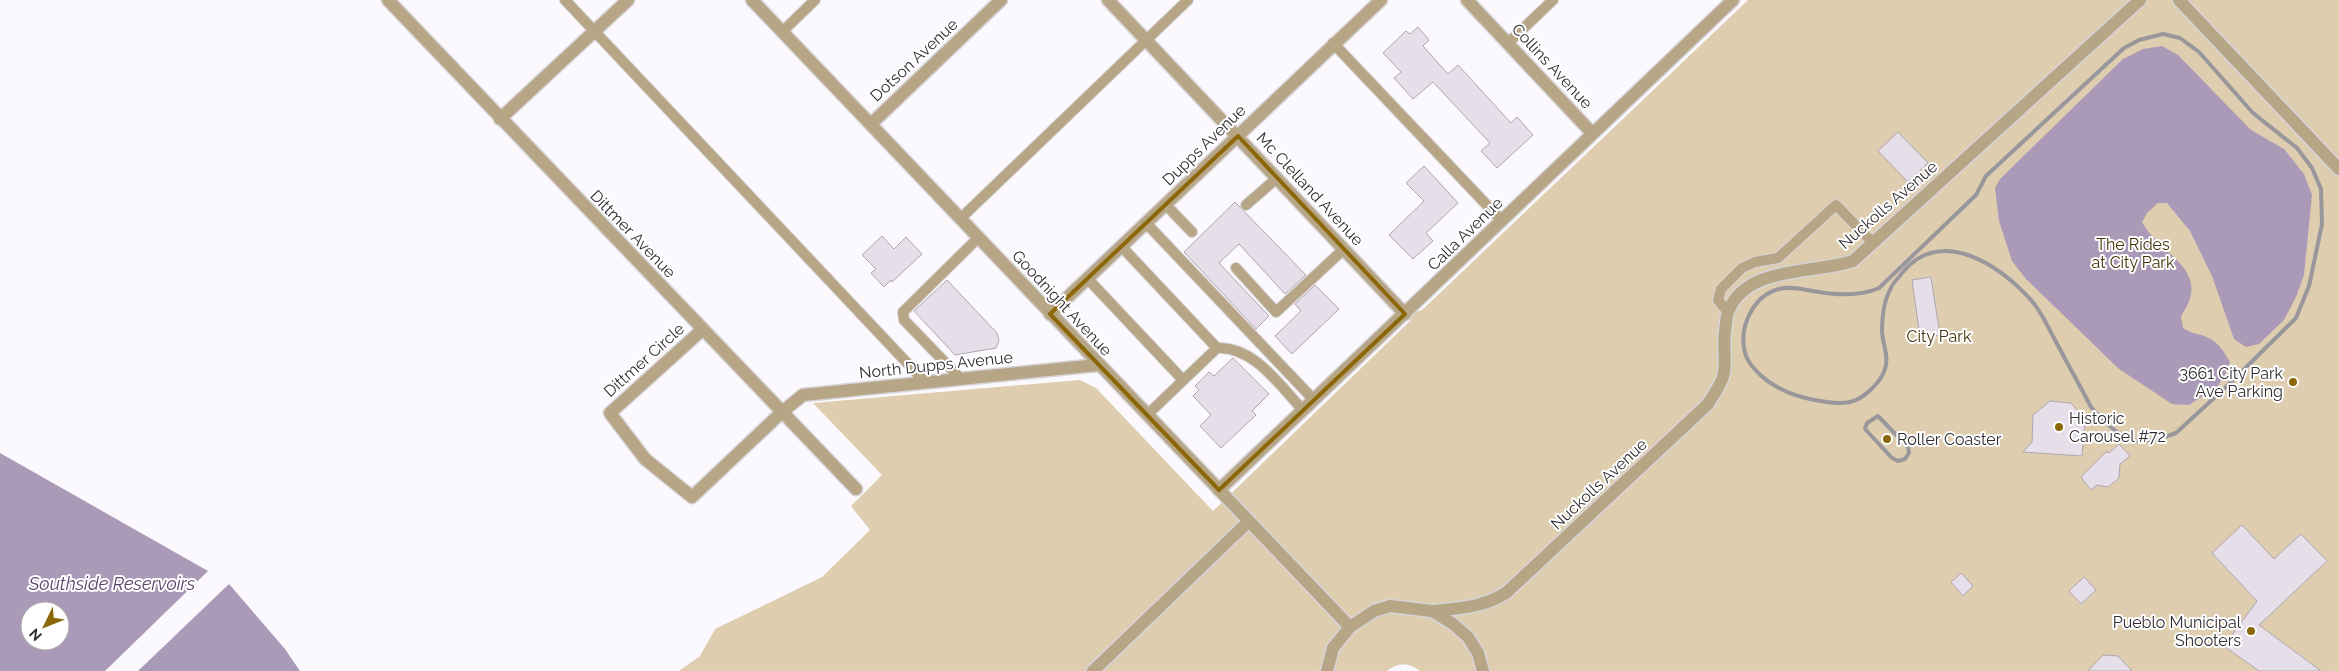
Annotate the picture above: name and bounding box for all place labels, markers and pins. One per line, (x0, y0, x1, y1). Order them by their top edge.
place label: 3661 City Park Ave Parking (2179, 364, 2284, 401)
marker: 3661 City Park Ave Parking (2287, 376, 2299, 388)
place label: Historic Carousel #72 (2069, 409, 2166, 446)
marker: Historic Carousel #72 (2053, 421, 2065, 433)
place label: Roller Coaster (1897, 430, 2002, 449)
marker: Roller Coaster (1881, 433, 1893, 445)
place label: Pueblo Municipal Shooters (2113, 613, 2242, 650)
marker: Pueblo Municipal Shooters (2245, 625, 2257, 637)

